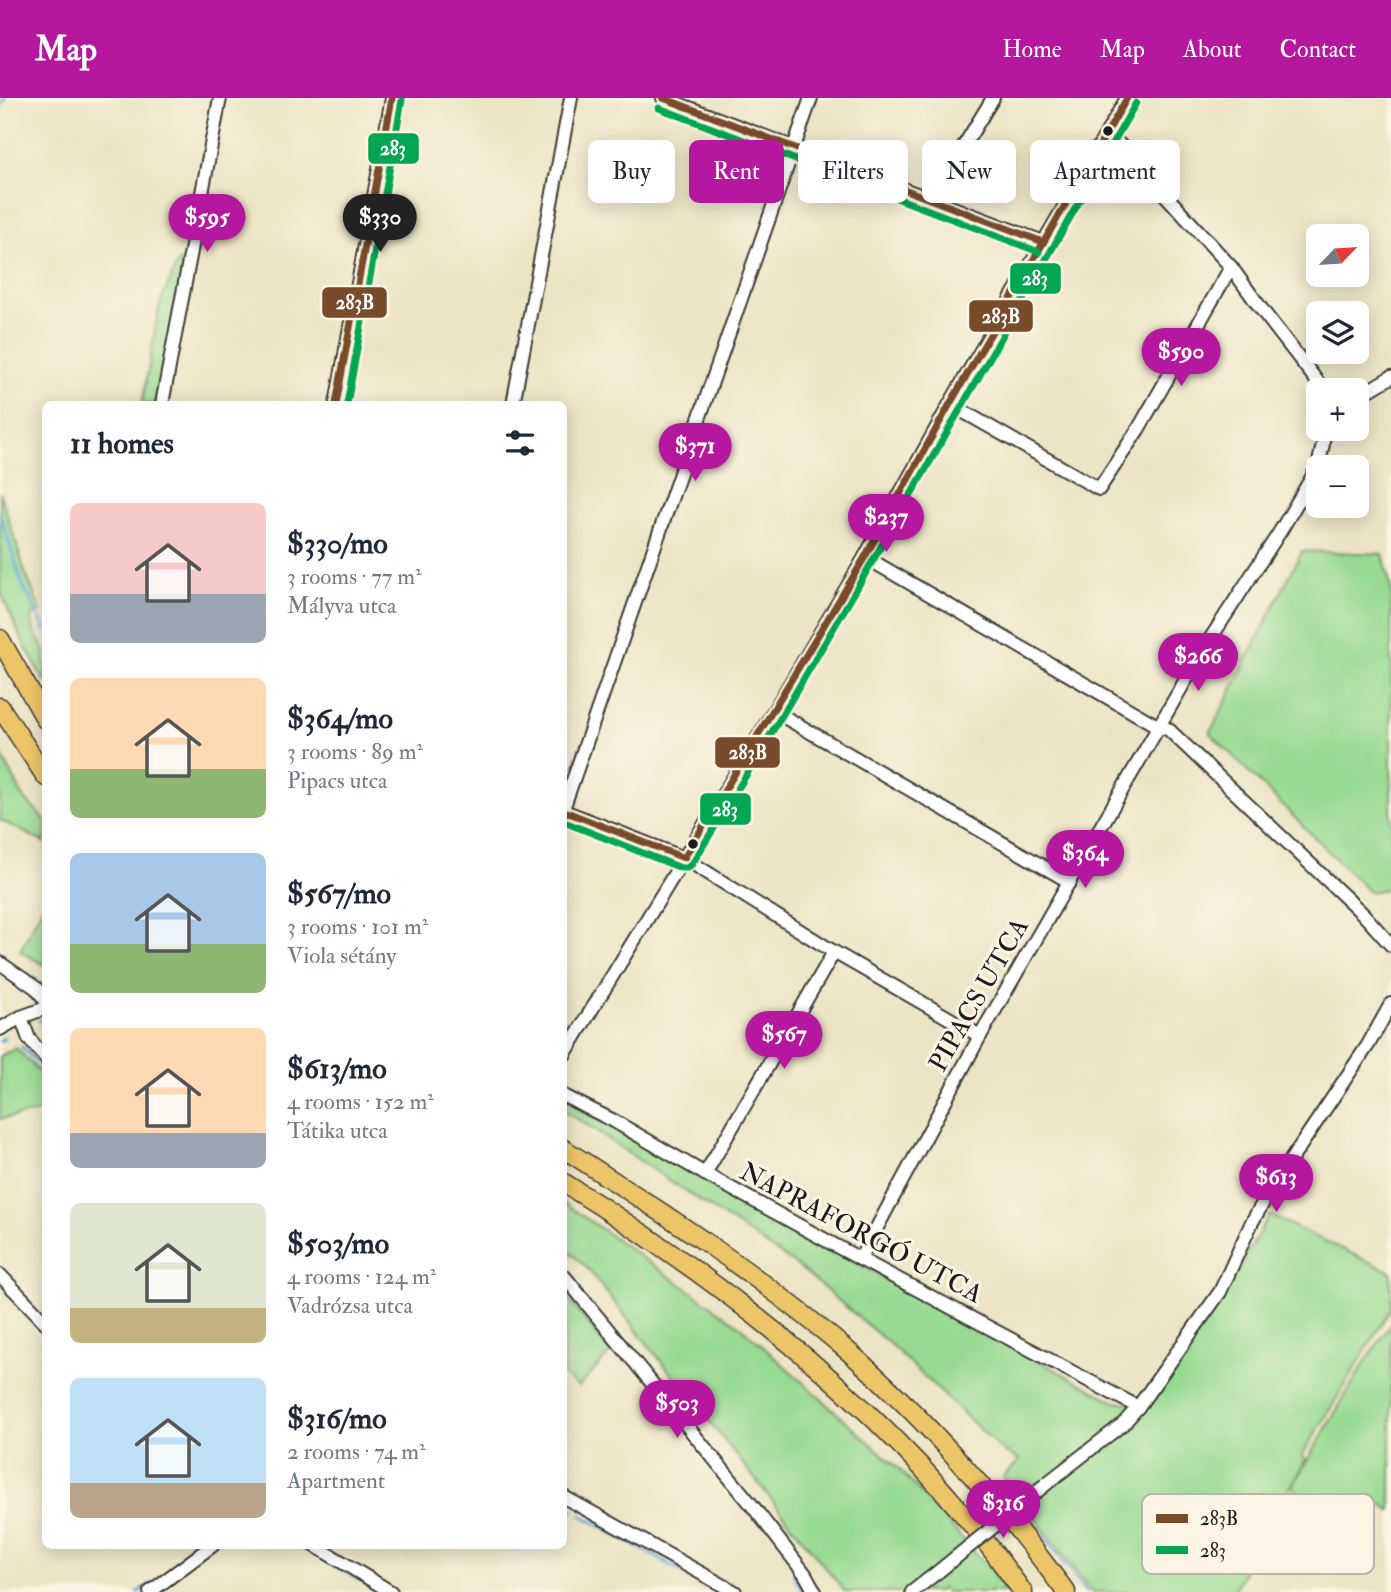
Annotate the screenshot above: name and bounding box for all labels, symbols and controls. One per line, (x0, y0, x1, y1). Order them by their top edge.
text: Map (35, 29, 97, 70)
text: Home (1002, 34, 1062, 65)
text: Map (1100, 34, 1145, 65)
text: About (1183, 34, 1242, 65)
text: Contact (1280, 34, 1356, 65)
unlabelled marker (1101, 124, 1115, 138)
line badge: 283 (367, 132, 420, 165)
text: 283 (380, 137, 406, 161)
chip: Buy (588, 140, 675, 203)
chip: Rent (689, 140, 784, 203)
chip: Filters (798, 140, 908, 203)
chip: New (922, 140, 1016, 203)
chip: Apartment (1030, 140, 1180, 203)
pin: $595 (166, 194, 248, 254)
pin: $330 (339, 194, 421, 254)
text: $595 (184, 202, 230, 231)
text: $330 (359, 202, 401, 231)
north arrow (1306, 224, 1368, 287)
map controls (1306, 224, 1369, 518)
line badge: 283 (1009, 262, 1062, 295)
text: 283 (1022, 267, 1048, 291)
line badge: 283B (321, 286, 388, 319)
text: 283B (336, 291, 374, 315)
line badge: 283B (968, 299, 1034, 333)
button: layers (1306, 301, 1369, 364)
text: 283B (982, 305, 1020, 329)
pin: $590 (1140, 328, 1222, 388)
text: $590 (1158, 336, 1204, 365)
button: + (1306, 378, 1369, 441)
icon: filters (501, 424, 539, 462)
pin: $371 (654, 424, 736, 483)
text: 11 homes (70, 425, 174, 462)
text: $371 (675, 431, 715, 460)
button: − (1306, 455, 1369, 518)
pin: $237 (845, 494, 927, 554)
text: $237 (864, 502, 908, 531)
text: $330/mo (287, 525, 388, 562)
icon: home (126, 531, 210, 615)
text: 3 rooms · 77 m² (287, 562, 422, 591)
text: Mályva utca (287, 591, 397, 620)
pin: $266 (1157, 634, 1239, 693)
text: $266 (1174, 641, 1222, 670)
text: $364/mo (287, 700, 393, 737)
icon: home (126, 706, 210, 790)
line badge: 283B (714, 736, 781, 769)
text: 3 rooms · 89 m² (287, 737, 423, 766)
text: 283B (729, 741, 767, 765)
text: Pipacs utca (287, 766, 387, 795)
line badge: 283 (699, 792, 752, 826)
text: 283 (712, 798, 738, 822)
pin: $364 (1044, 830, 1126, 890)
unlabelled marker (686, 837, 700, 851)
text: $364 (1062, 838, 1108, 867)
text: $567/mo (287, 875, 391, 912)
icon: home (126, 881, 210, 965)
text: 3 rooms · 101 m² (287, 912, 428, 941)
street label: PIPACS UTCA (922, 912, 1036, 1077)
text: Viola sétány (287, 941, 396, 970)
pin: $567 (743, 1012, 825, 1071)
text: $567 (761, 1019, 807, 1048)
text: $613/mo (287, 1050, 387, 1087)
icon: home (126, 1056, 210, 1140)
text: 4 rooms · 152 m² (287, 1087, 434, 1116)
text: Tátika utca (287, 1116, 388, 1145)
street label: NAPRAFORGÓ UTCA (734, 1154, 989, 1311)
pin: $613 (1235, 1154, 1317, 1214)
text: $613 (1255, 1162, 1297, 1191)
text: $503/mo (287, 1225, 389, 1262)
icon: home (126, 1231, 210, 1315)
text: 4 rooms · 124 m² (287, 1262, 436, 1291)
text: Vadrózsa utca (287, 1291, 413, 1320)
pin: $503 (636, 1380, 718, 1440)
text: $503 (655, 1388, 699, 1417)
text: $316/mo (287, 1400, 387, 1437)
icon: home (126, 1406, 210, 1490)
text: 2 rooms · 74 m² (287, 1437, 426, 1466)
text: Apartment (287, 1466, 385, 1495)
pin: $316 (962, 1480, 1044, 1540)
text: $316 (982, 1488, 1024, 1517)
legend (1142, 1494, 1374, 1574)
text: 283B (1200, 1507, 1238, 1531)
text: 283 (1200, 1539, 1226, 1563)

